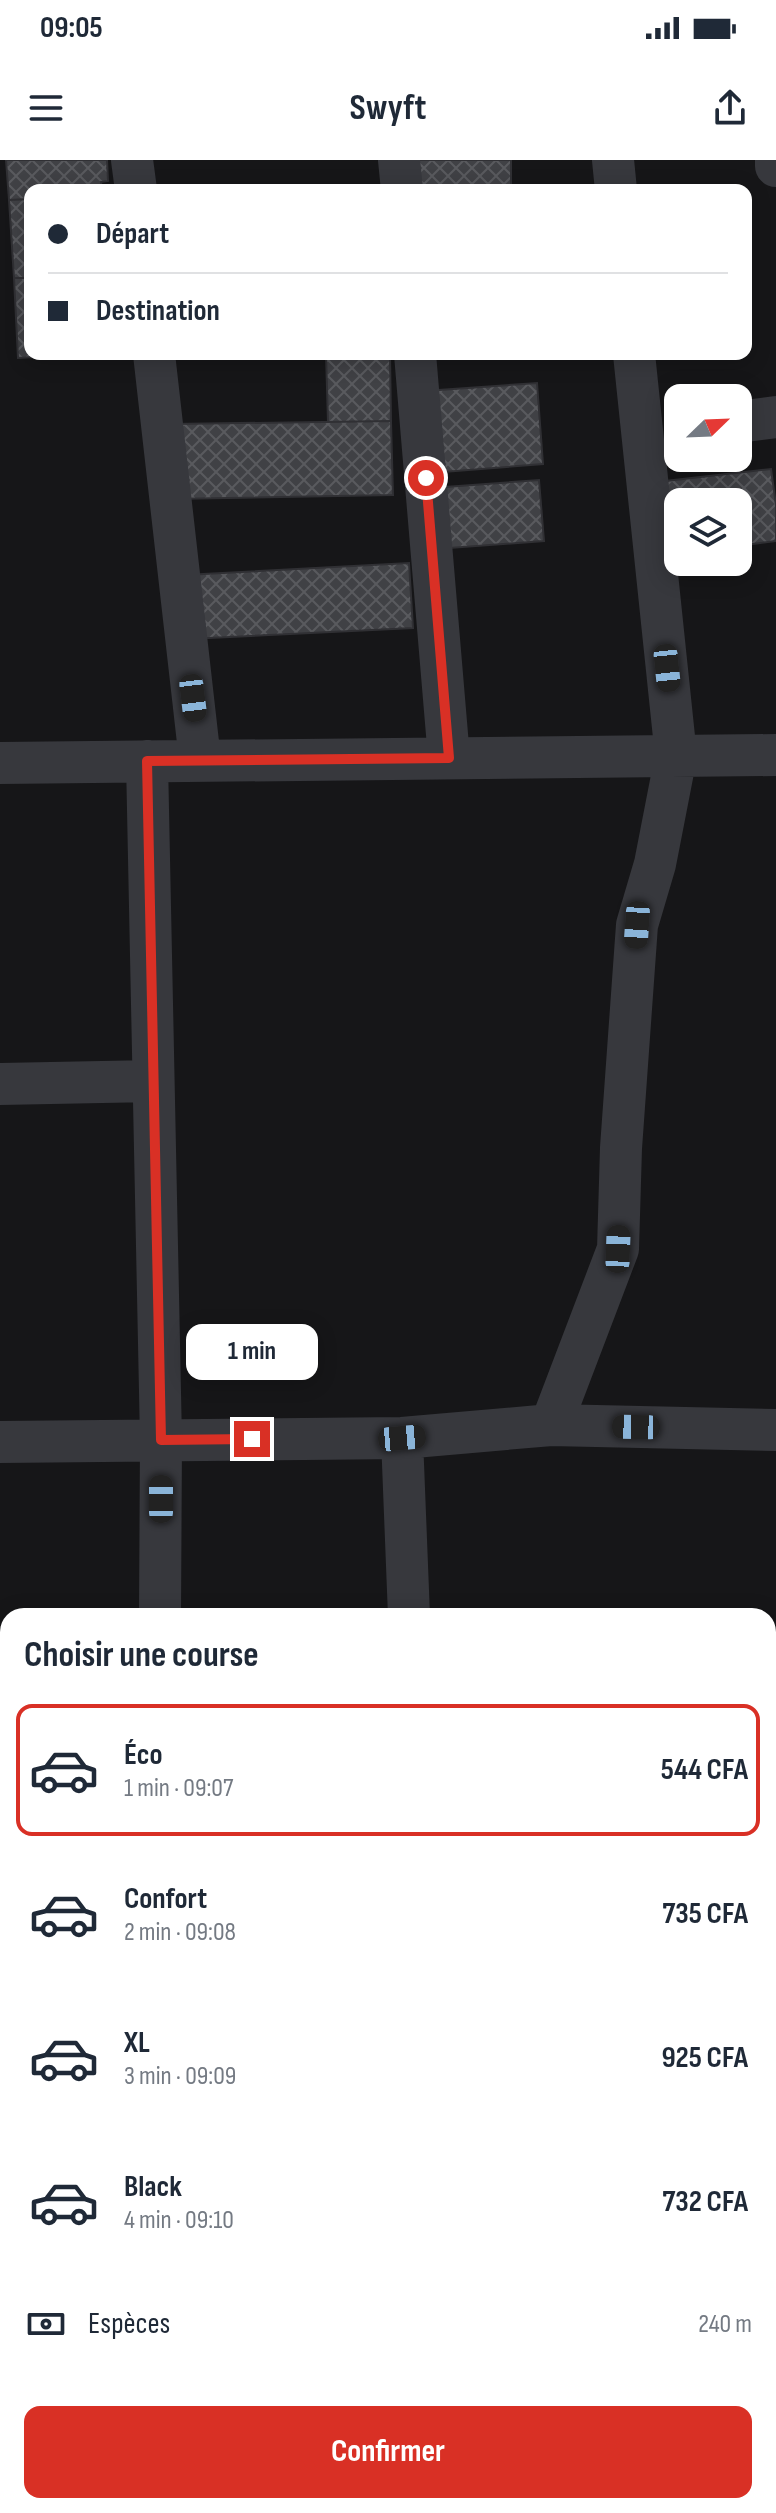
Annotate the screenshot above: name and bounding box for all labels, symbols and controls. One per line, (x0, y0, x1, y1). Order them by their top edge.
text: 09:05 (40, 10, 103, 46)
icon: menu (24, 86, 68, 130)
icon: share (708, 86, 752, 130)
text: Swyft (350, 87, 426, 130)
text: Départ (96, 216, 169, 252)
text: Destination (96, 293, 220, 329)
north arrow (664, 384, 752, 472)
map controls (664, 384, 752, 576)
route start (408, 460, 444, 496)
button: layers (664, 488, 752, 576)
car (653, 643, 681, 693)
car (178, 673, 208, 723)
car (623, 900, 651, 950)
car (605, 1225, 631, 1273)
callout: 1 min (186, 1323, 318, 1379)
text: 1 min (228, 1336, 276, 1367)
car (612, 1415, 660, 1439)
route end (234, 1421, 270, 1457)
car (377, 1424, 427, 1452)
car (149, 1475, 173, 1523)
text: Choisir une course (24, 1634, 259, 1677)
icon: car (28, 1734, 100, 1806)
text: Éco (124, 1737, 163, 1773)
text: 544 CFA (661, 1752, 748, 1788)
text: 1 min · 09:07 (124, 1773, 233, 1804)
icon: car (28, 1878, 100, 1950)
text: Confort (124, 1881, 207, 1917)
text: 735 CFA (662, 1896, 748, 1932)
text: 2 min · 09:08 (124, 1917, 236, 1948)
icon: car (28, 2022, 100, 2094)
text: XL (124, 2025, 150, 2061)
text: 925 CFA (661, 2040, 748, 2076)
text: 3 min · 09:09 (124, 2061, 236, 2092)
icon: car (28, 2166, 100, 2238)
text: Black (124, 2169, 182, 2205)
text: 732 CFA (662, 2184, 748, 2220)
text: 4 min · 09:10 (124, 2205, 234, 2236)
icon: cash (24, 2302, 68, 2346)
text: Espèces (88, 2306, 170, 2342)
text: 240 m (698, 2309, 752, 2340)
button: Confirmer (24, 2406, 752, 2498)

